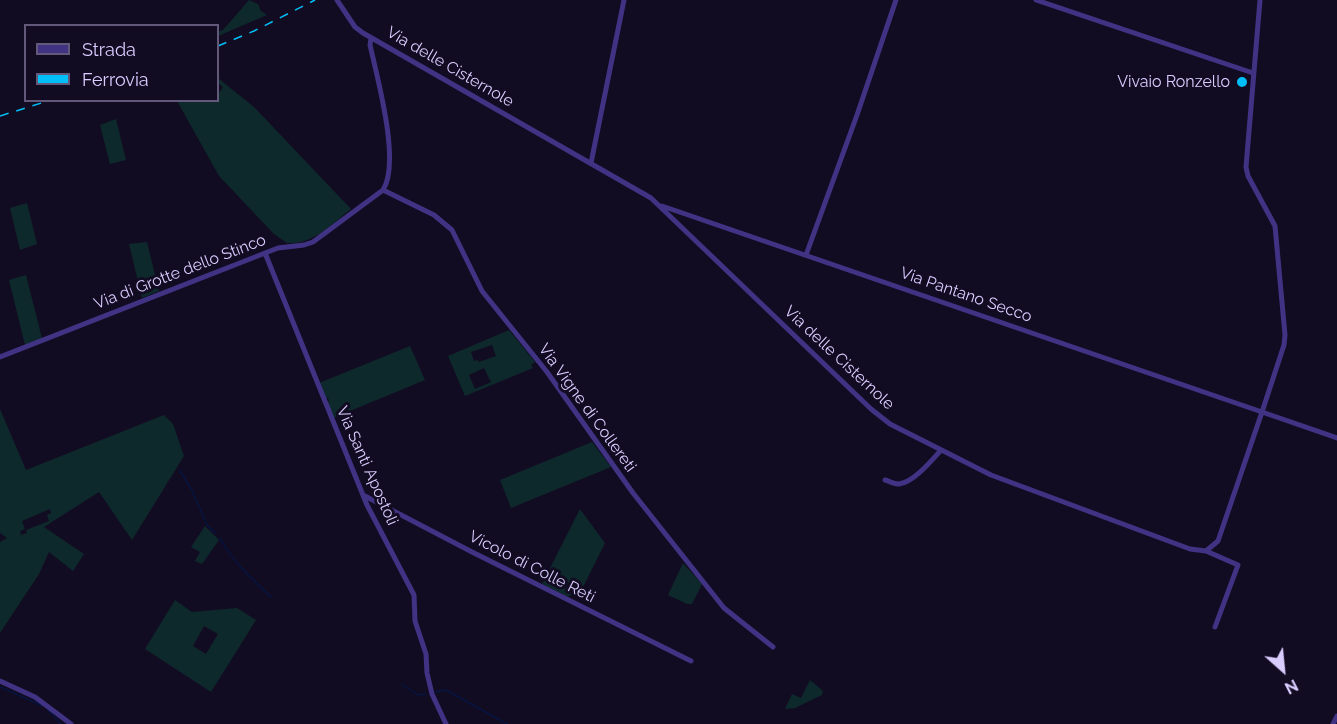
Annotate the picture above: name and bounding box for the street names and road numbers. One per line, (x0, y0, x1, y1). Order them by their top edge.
street label: Via delle Cisternole (383, 23, 517, 111)
street label: Via di Grotte dello Stinco (91, 230, 269, 314)
street label: Via Pantano Secco (898, 263, 1034, 327)
street label: Via delle Cisternole (780, 302, 898, 414)
street label: Via Vigne di Collereti (534, 340, 640, 476)
street label: Via Santi Apostoli (332, 404, 402, 528)
street label: Vicolo di Colle Reti (466, 527, 598, 607)

